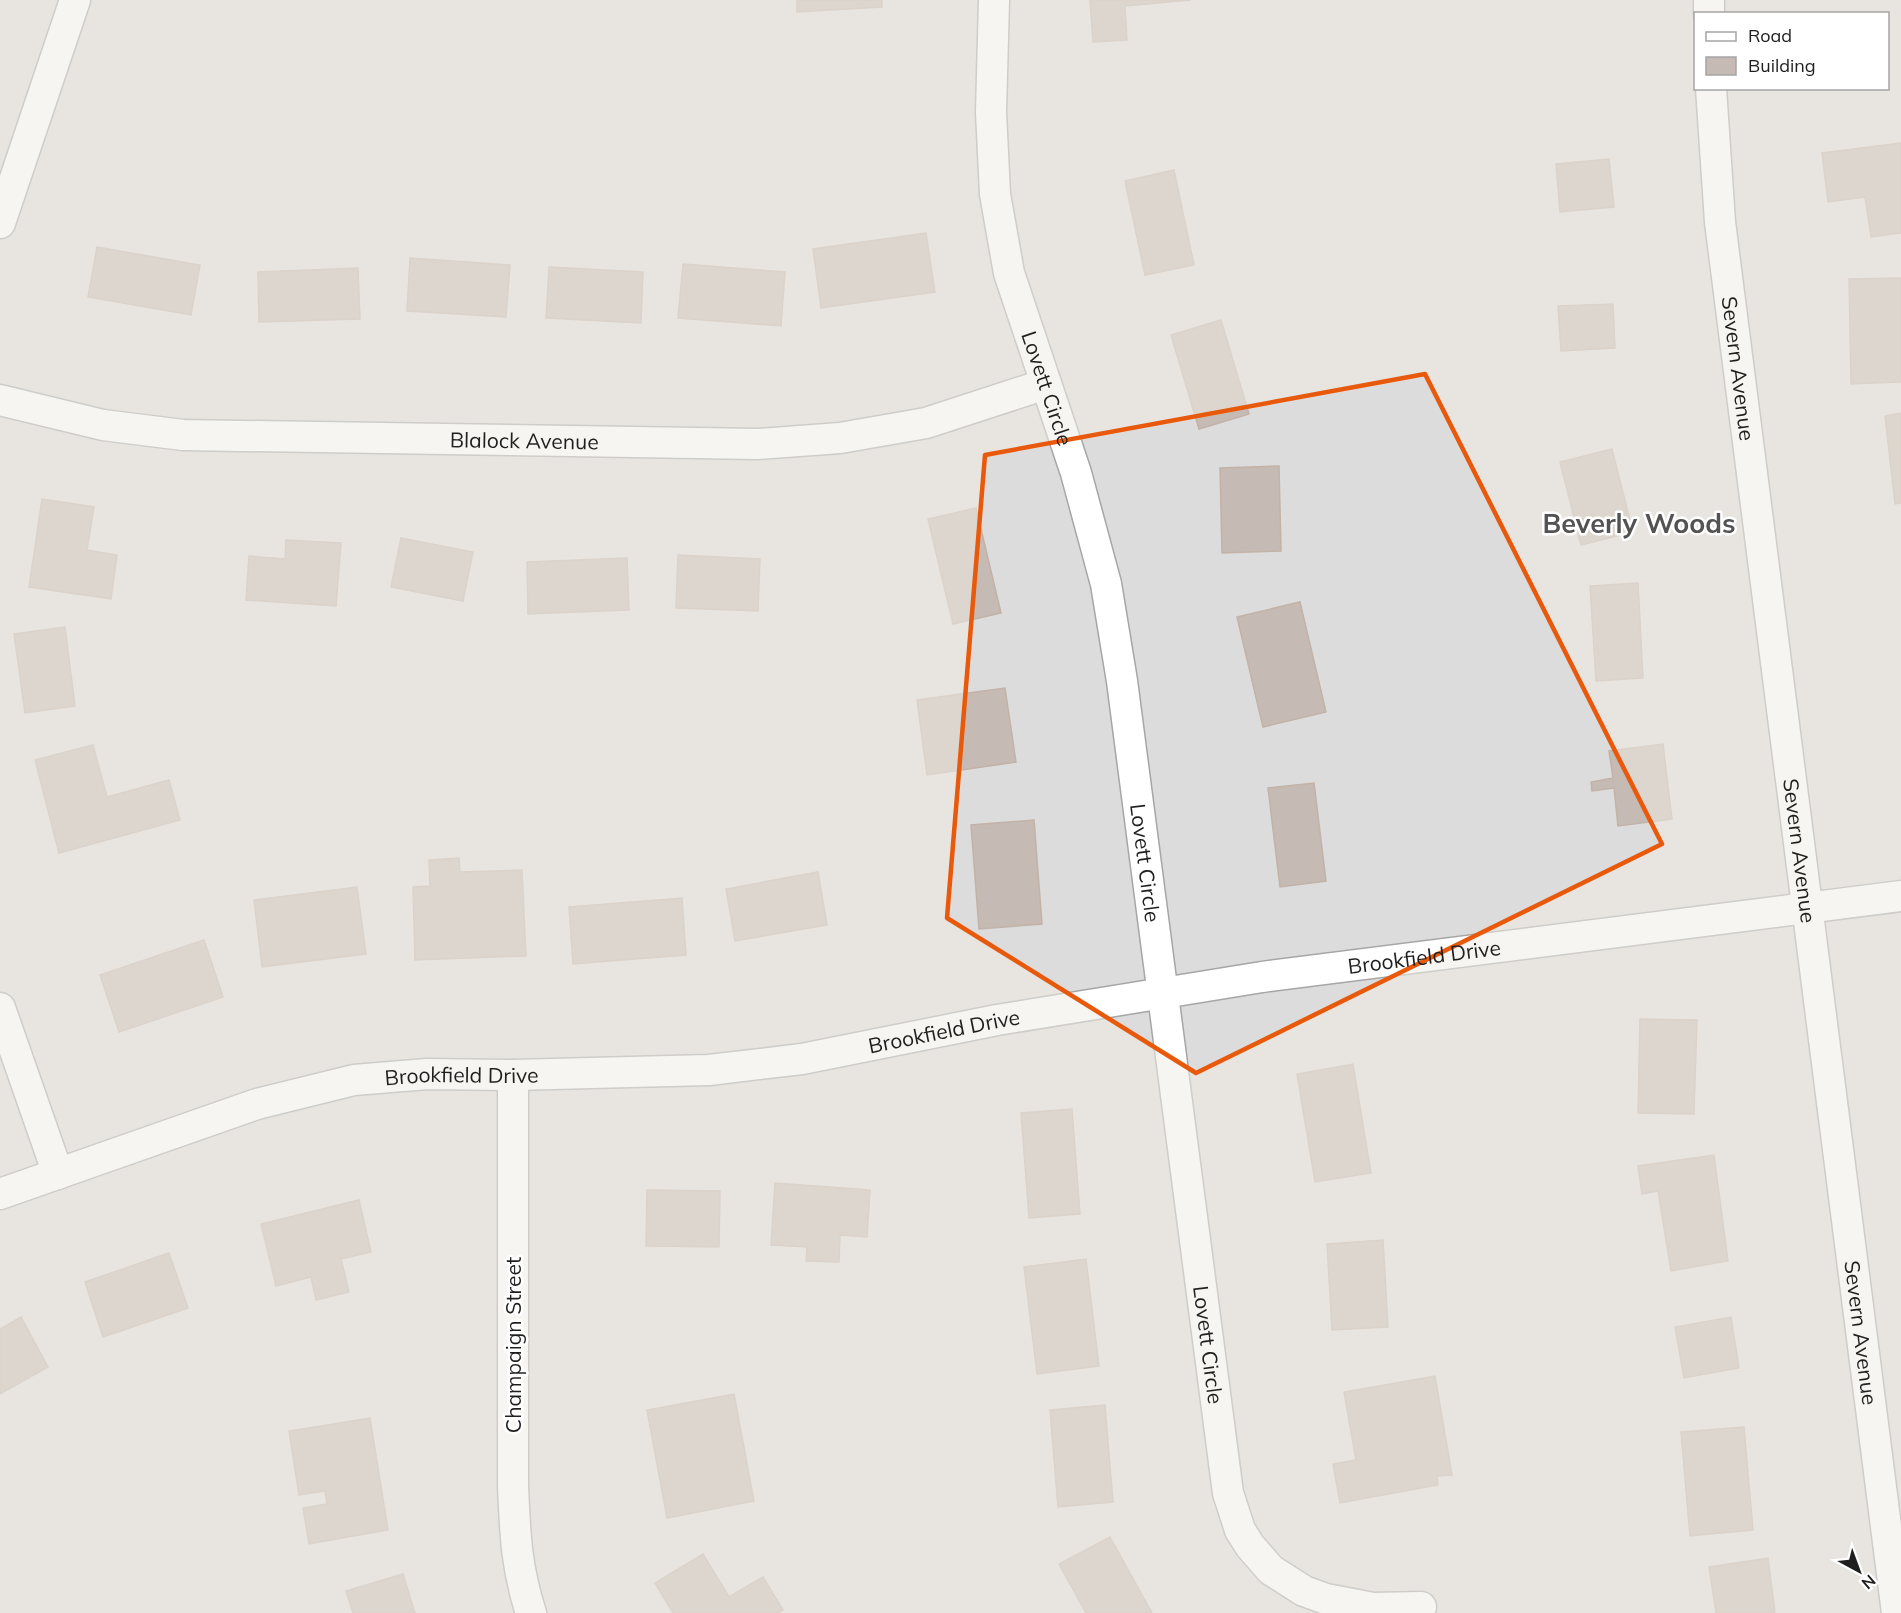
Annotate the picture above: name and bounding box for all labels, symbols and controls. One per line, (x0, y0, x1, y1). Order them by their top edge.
legend (1694, 12, 1889, 90)
text: Road (1748, 24, 1792, 47)
text: Building (1748, 54, 1816, 77)
street label: Severn Avenue (1717, 295, 1761, 442)
street label: Lovett Circle (1016, 328, 1079, 449)
street label: Blalock Avenue (450, 426, 599, 455)
district label: Beverly Woods (1543, 506, 1735, 540)
street label: Severn Avenue (1778, 777, 1822, 924)
street label: Lovett Circle (1125, 802, 1166, 924)
street label: Brookfield Drive (1346, 934, 1502, 979)
street label: Brookfield Drive (866, 1003, 1022, 1058)
street label: Brookfield Drive (384, 1061, 539, 1090)
street label: Champaign Street (500, 1257, 526, 1433)
street label: Severn Avenue (1839, 1259, 1883, 1407)
street label: Lovett Circle (1188, 1284, 1229, 1406)
north arrow (1829, 1541, 1889, 1601)
text: N (1858, 1571, 1880, 1594)

